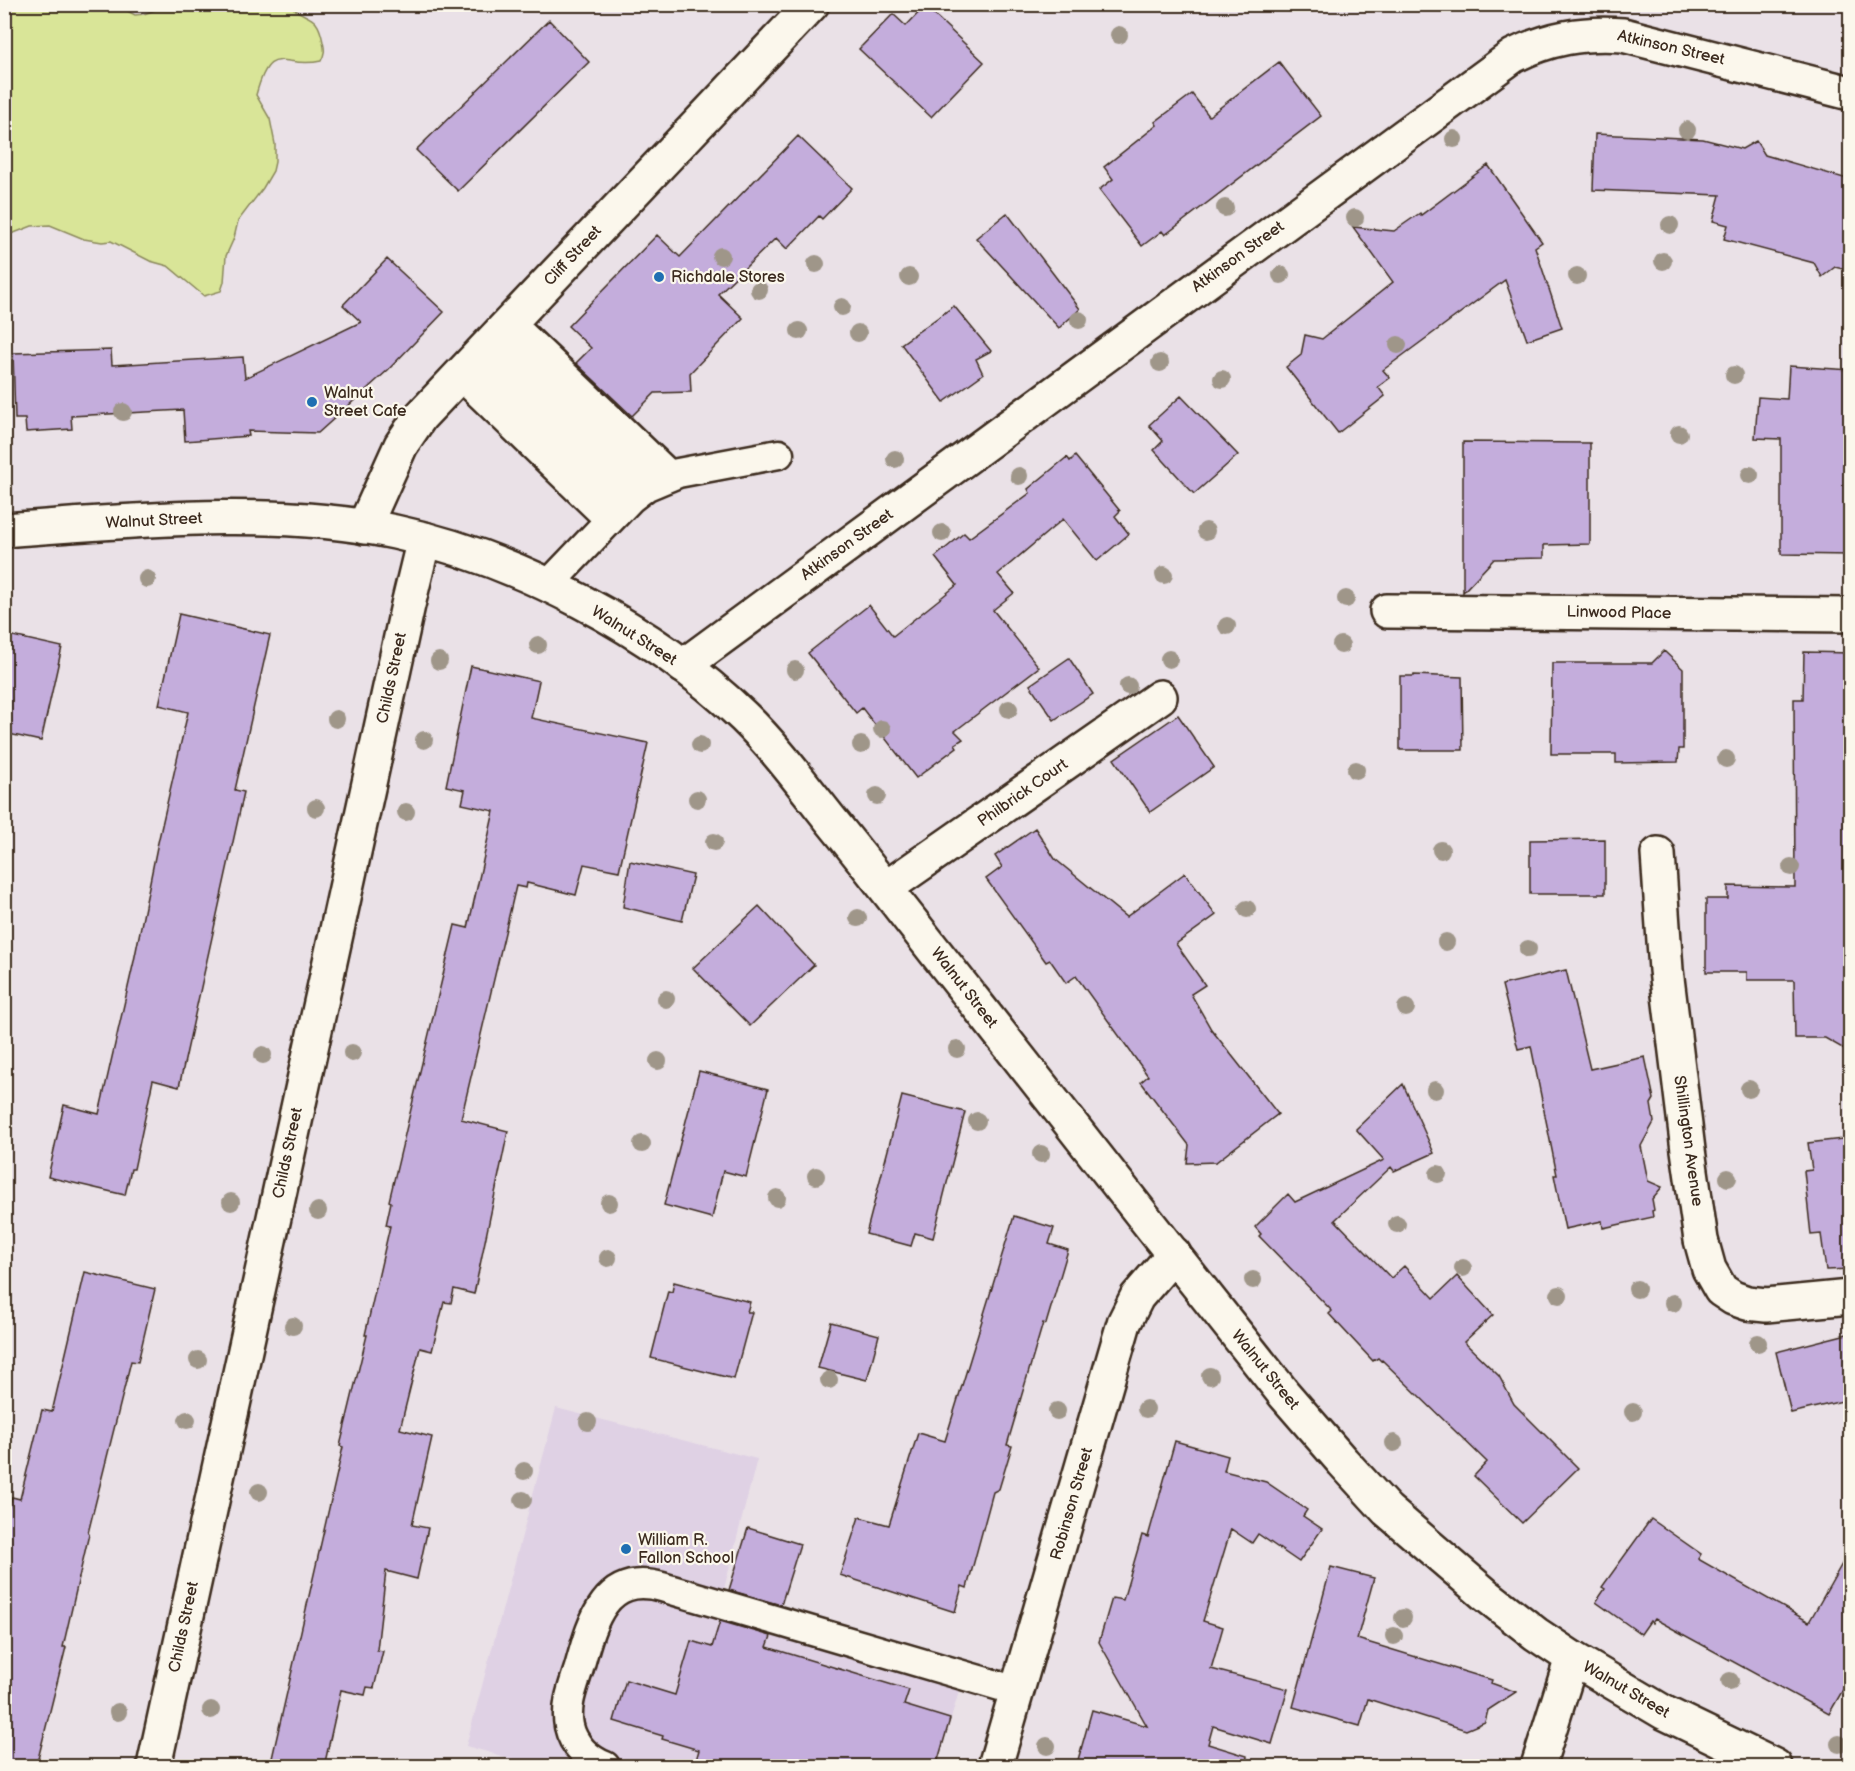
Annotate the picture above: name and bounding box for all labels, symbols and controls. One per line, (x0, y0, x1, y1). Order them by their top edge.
street label: Atkinson Street (1616, 26, 1726, 70)
street label: Atkinson Street (1188, 217, 1288, 297)
street label: Cliff Street (540, 222, 606, 290)
place label: Richdale Stores (671, 268, 785, 287)
marker: Richdale Stores (652, 270, 666, 284)
place label: Walnut Street Cafe (324, 384, 407, 421)
marker: Walnut Street Cafe (305, 395, 319, 409)
street label: Atkinson Street (797, 505, 897, 585)
street label: Walnut Street (105, 509, 203, 533)
street label: Walnut Street (588, 602, 680, 670)
street label: Linwood Place (1566, 603, 1672, 623)
street label: Childs Street (373, 631, 411, 725)
street label: Philbrick Court (974, 755, 1072, 831)
street label: Walnut Street (927, 944, 1001, 1032)
street label: Shillington Avenue (1669, 1074, 1707, 1208)
street label: Childs Street (269, 1106, 307, 1200)
street label: Walnut Street (1227, 1326, 1303, 1414)
street label: Robinson Street (1047, 1445, 1097, 1562)
place label: William R. Fallon School (638, 1531, 734, 1568)
marker: William R. Fallon School (619, 1542, 633, 1556)
street label: Childs Street (165, 1580, 203, 1674)
street label: Walnut Street (1579, 1658, 1673, 1723)

